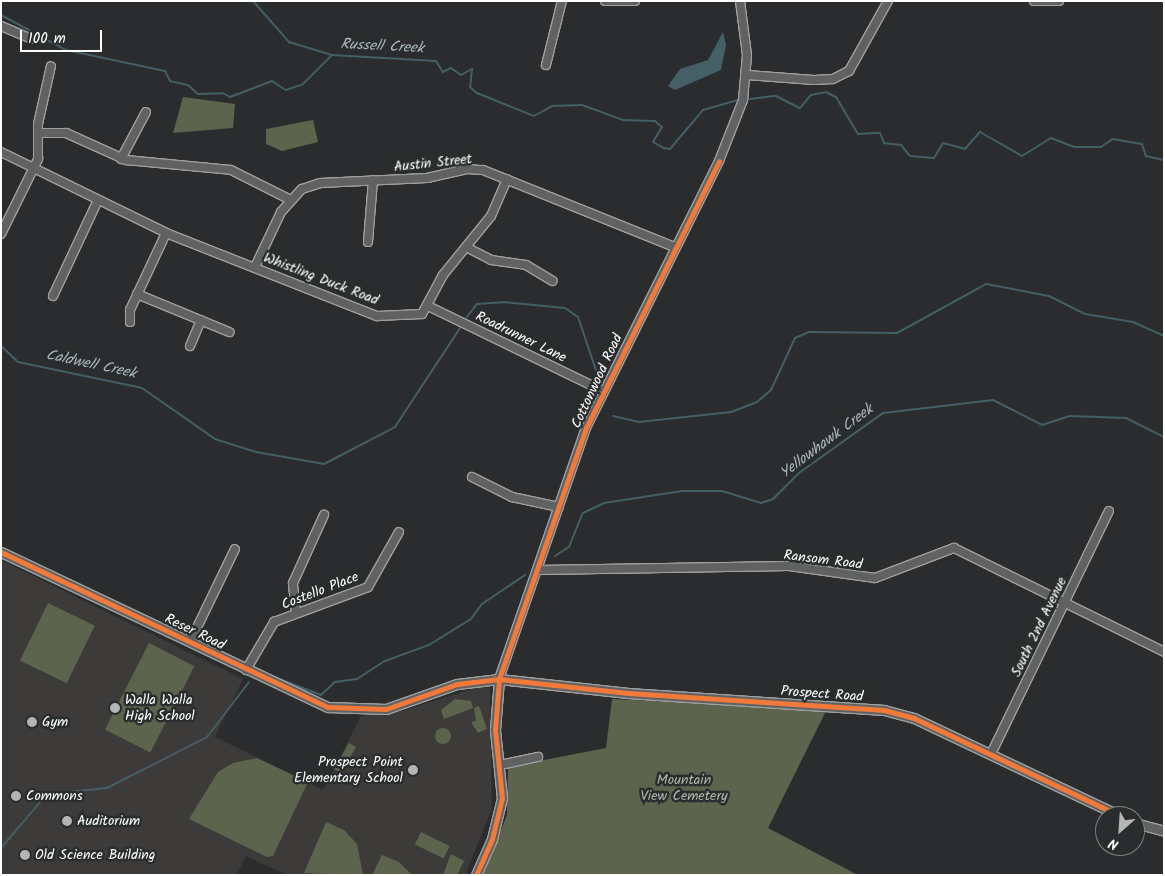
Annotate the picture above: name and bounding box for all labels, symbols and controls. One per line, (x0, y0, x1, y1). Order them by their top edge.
scale bar (22, 20, 105, 52)
text: 100 m (28, 27, 66, 51)
water label: Russell Creek (340, 36, 424, 58)
street label: Austin Street (393, 151, 473, 175)
street label: Whistling Duck Road (261, 249, 381, 309)
street label: Roadrunner Lane (473, 308, 569, 366)
street label: Cottonwood Road (568, 331, 626, 431)
water label: Caldwell Creek (44, 347, 138, 383)
water label: Yellowhawk Creek (777, 401, 877, 483)
street label: Ransom Road (783, 547, 863, 573)
street label: Costello Place (279, 569, 361, 613)
street label: South 2nd Avenue (1008, 575, 1070, 679)
street label: Reser Road (162, 610, 228, 654)
street label: Prospect Road (780, 683, 864, 705)
place label: Walla Walla High School (125, 692, 195, 724)
marker: Walla Walla High School (109, 702, 121, 714)
place label: Gym (42, 714, 68, 730)
marker: Gym (26, 716, 38, 728)
place label: Prospect Point Elementary School (294, 754, 403, 786)
marker: Prospect Point Elementary School (407, 764, 419, 776)
park label: Mountain View Cemetery (640, 772, 728, 804)
place label: Commons (26, 788, 83, 804)
marker: Commons (10, 790, 22, 802)
north arrow (1095, 806, 1145, 856)
place label: Auditorium (77, 813, 140, 829)
marker: Auditorium (61, 815, 73, 827)
text: N (1105, 832, 1123, 855)
place label: Old Science Building (35, 847, 155, 863)
marker: Old Science Building (19, 849, 31, 861)

